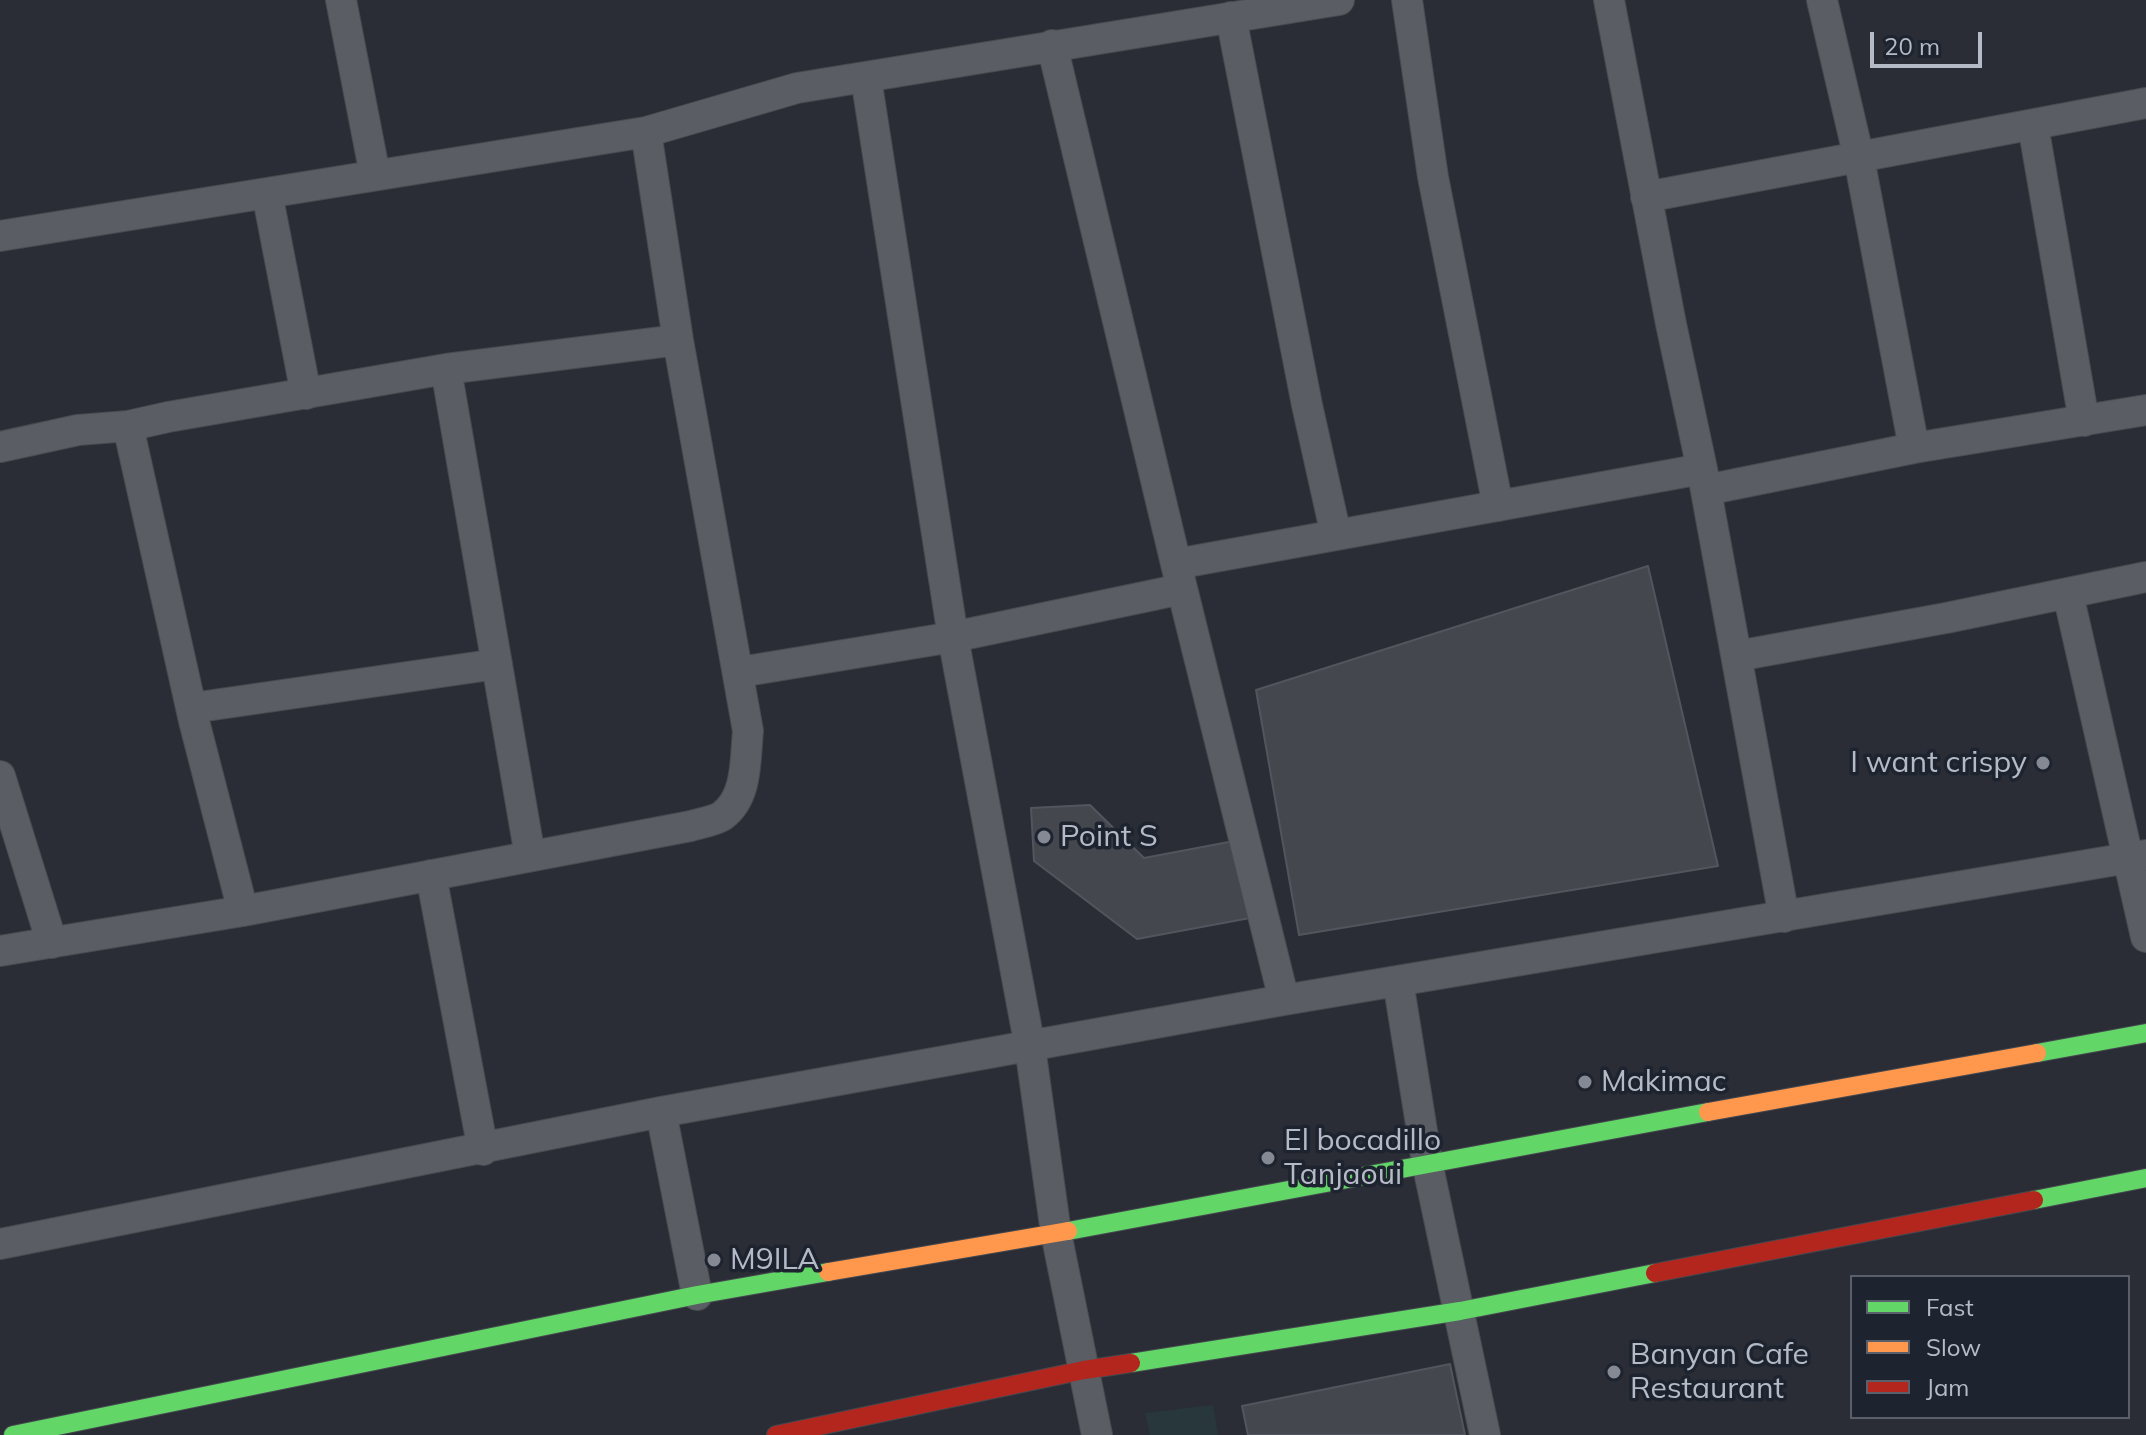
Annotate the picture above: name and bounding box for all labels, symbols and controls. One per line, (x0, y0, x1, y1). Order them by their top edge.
scale bar (1874, 16, 1986, 66)
text: 20 m (1884, 31, 1940, 61)
place label: I want crispy (1850, 745, 2027, 781)
marker: I want crispy (2034, 754, 2052, 772)
place label: Point S (1060, 819, 1158, 855)
marker: Point S (1035, 828, 1053, 846)
place label: Makimac (1601, 1064, 1727, 1100)
marker: Makimac (1576, 1073, 1594, 1091)
place label: El bocadillo Tanjaoui (1284, 1123, 1441, 1194)
marker: El bocadillo Tanjaoui (1259, 1149, 1277, 1167)
place label: M9ILA (730, 1242, 819, 1278)
marker: M9ILA (705, 1251, 723, 1269)
legend (1850, 1275, 2130, 1419)
text: Fast (1926, 1292, 1974, 1322)
text: Slow (1926, 1332, 1981, 1362)
place label: Banyan Cafe Restaurant (1630, 1337, 1809, 1408)
marker: Banyan Cafe Restaurant (1605, 1363, 1623, 1381)
text: Jam (1926, 1372, 1969, 1402)

